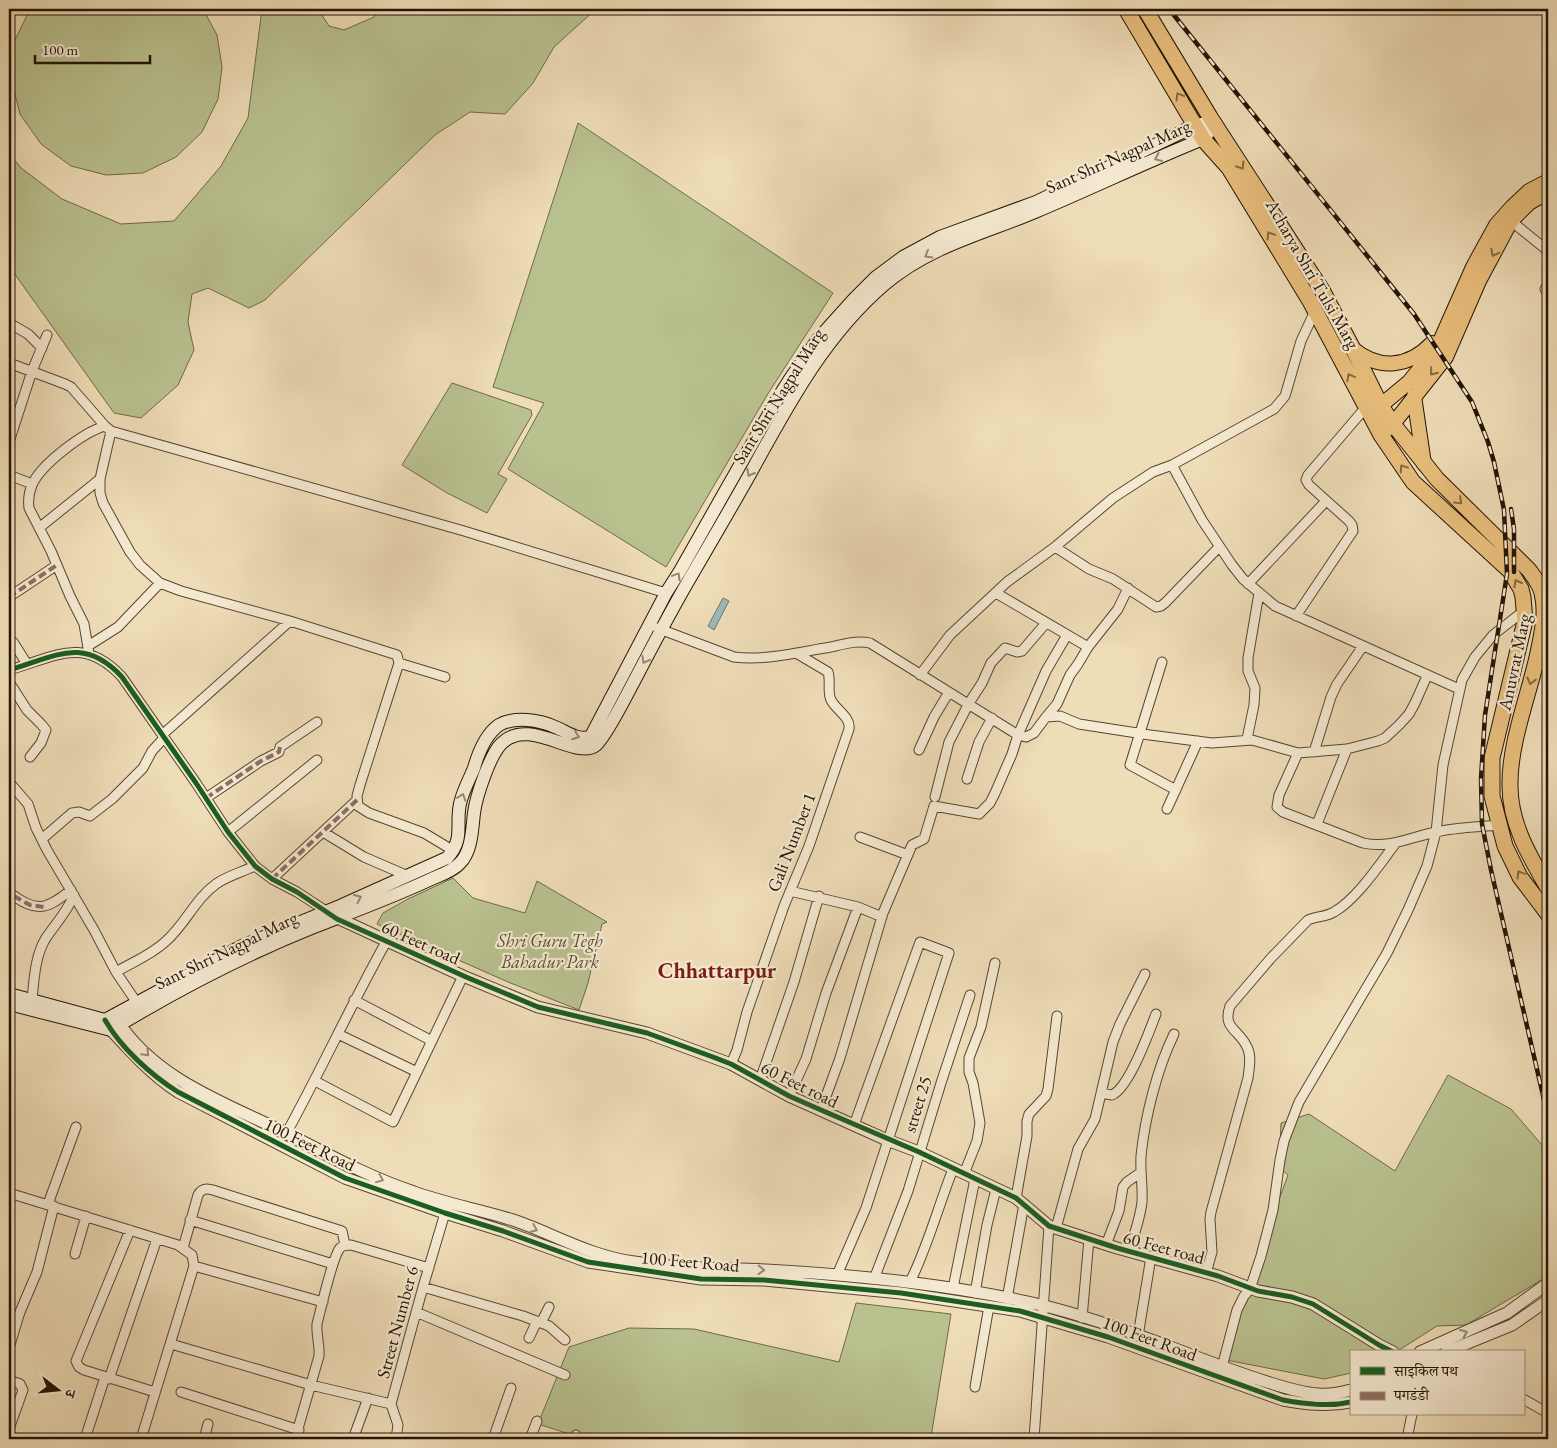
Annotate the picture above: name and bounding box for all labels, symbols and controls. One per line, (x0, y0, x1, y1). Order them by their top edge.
scale bar (35, 32, 150, 64)
text: 100 m (42, 40, 79, 59)
one-way arrow (1175, 93, 1185, 102)
street label: Sant Shri Nagpal Marg (1042, 114, 1194, 198)
one-way arrow (1154, 151, 1163, 162)
one-way arrow (1235, 160, 1244, 169)
street label: Acharya Shri Tulsi Marg (1260, 194, 1365, 353)
one-way arrow (1267, 232, 1277, 241)
one-way arrow (1490, 248, 1500, 257)
one-way arrow (924, 249, 933, 259)
street label: Sant Shri Nagpal Marg (727, 324, 829, 468)
one-way arrow (1431, 366, 1439, 375)
one-way arrow (1346, 373, 1356, 382)
one-way arrow (1400, 465, 1409, 474)
one-way arrow (747, 467, 757, 476)
one-way arrow (1454, 495, 1463, 504)
one-way arrow (671, 573, 680, 582)
one-way arrow (1513, 580, 1523, 589)
street label: Anuvrat Marg (1492, 611, 1536, 714)
one-way arrow (641, 655, 651, 664)
one-way arrow (1526, 677, 1537, 686)
one-way arrow (571, 730, 580, 740)
street label: Gali Number 1 (761, 789, 821, 895)
one-way arrow (457, 793, 467, 802)
one-way arrow (1516, 871, 1526, 880)
one-way arrow (353, 893, 362, 904)
street label: Sant Shri Nagpal Marg (151, 905, 301, 995)
street label: 60 Feet road (378, 915, 465, 970)
park label: Shri Guru Tegh Bahadur Park (496, 929, 603, 973)
district label: Chhattarpur (658, 956, 777, 985)
one-way arrow (140, 1047, 149, 1056)
street label: 60 Feet road (757, 1055, 843, 1113)
street label: street 25 (898, 1073, 936, 1135)
street label: 100 Feet Road (260, 1112, 360, 1176)
one-way arrow (375, 1173, 384, 1183)
one-way arrow (530, 1223, 538, 1233)
street label: 60 Feet road (1121, 1225, 1208, 1269)
street label: 100 Feet Road (640, 1245, 741, 1277)
street label: Street Number 6 (371, 1263, 423, 1381)
one-way arrow (757, 1265, 765, 1276)
street label: 100 Feet Road (1100, 1310, 1201, 1366)
one-way arrow (1459, 1328, 1468, 1339)
legend (1350, 1350, 1524, 1416)
text: साइकिल पथ (1393, 1361, 1459, 1380)
north arrow (32, 1366, 82, 1416)
text: पगडंडी (1393, 1385, 1430, 1404)
text: उ (61, 1387, 80, 1400)

